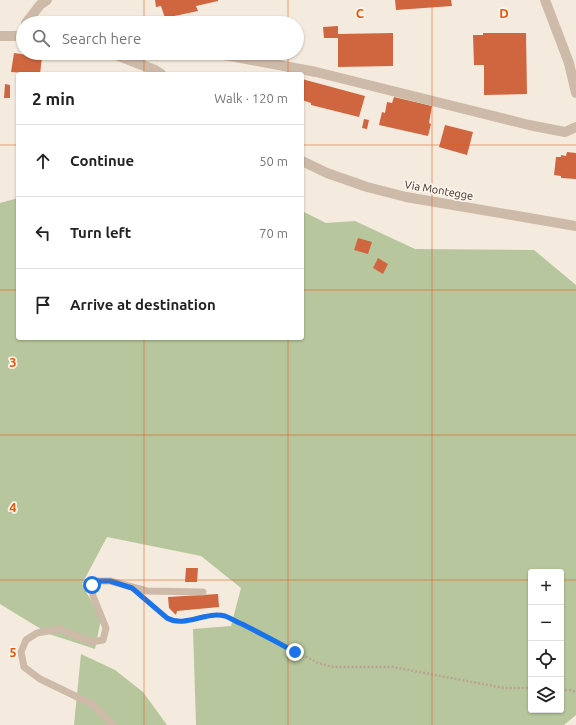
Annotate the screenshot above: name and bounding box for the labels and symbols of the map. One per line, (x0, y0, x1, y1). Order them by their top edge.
text: C (356, 6, 365, 20)
text: D (499, 6, 509, 20)
street label: Via Montegge (404, 178, 474, 202)
text: 3 (9, 355, 17, 369)
text: 4 (9, 500, 17, 514)
route start (83, 576, 101, 594)
route end (286, 643, 304, 661)
text: 5 (9, 645, 17, 659)

